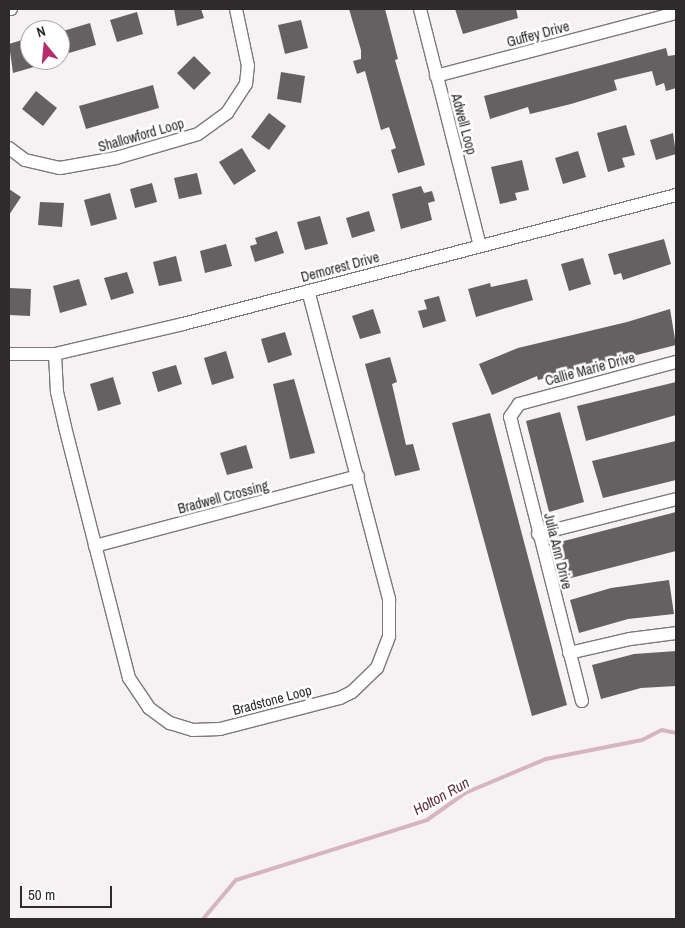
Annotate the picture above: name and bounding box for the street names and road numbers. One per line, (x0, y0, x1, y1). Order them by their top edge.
street label: Guffey Drive (505, 18, 571, 50)
street label: Adwell Loop (448, 92, 480, 156)
street label: Shallowford Loop (96, 115, 186, 155)
street label: Demorest Drive (299, 248, 381, 286)
street label: Callie Marie Drive (543, 349, 637, 389)
street label: Bradwell Crossing (176, 477, 270, 517)
street label: Julia Ann Drive (540, 511, 576, 591)
street label: Bradstone Loop (231, 681, 313, 719)

